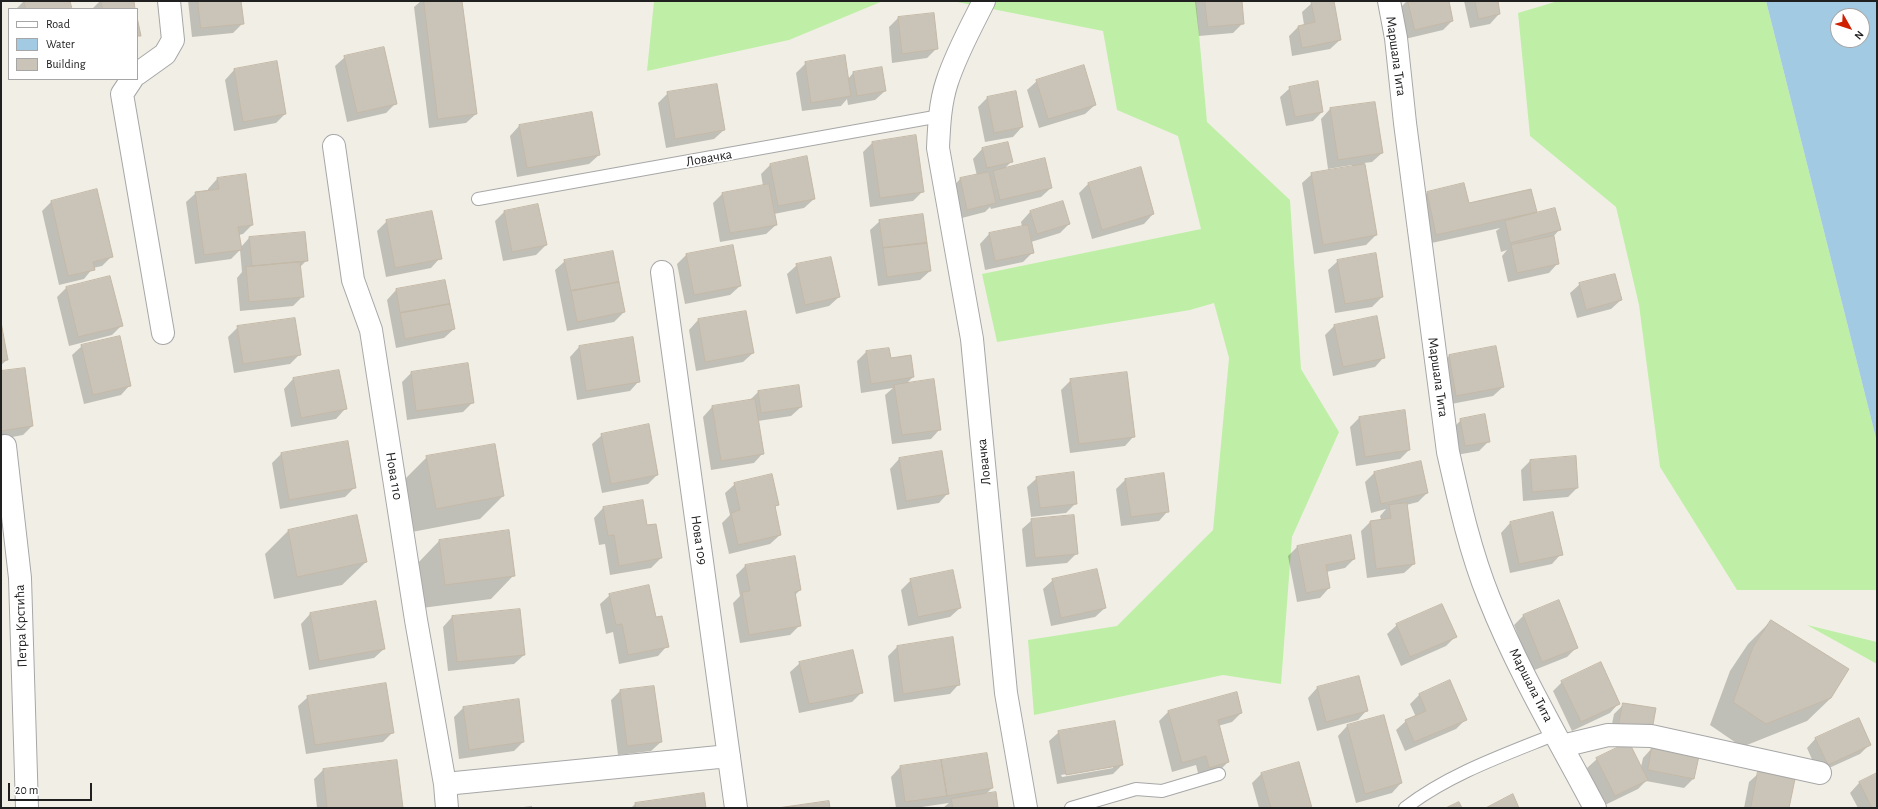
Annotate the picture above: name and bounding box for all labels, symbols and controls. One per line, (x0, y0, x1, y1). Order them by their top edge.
legend (8, 8, 138, 80)
north arrow (1830, 8, 1870, 48)
street label: Маршала Тита (1382, 15, 1410, 97)
text: Road (46, 18, 70, 30)
text: N (1852, 29, 1866, 42)
text: Water (46, 38, 75, 50)
text: Building (46, 58, 86, 70)
street label: Ловачка (685, 146, 733, 170)
street label: Маршала Тита (1424, 336, 1452, 418)
street label: Ловачка (973, 438, 995, 486)
street label: Нова 110 (382, 451, 406, 501)
street label: Нова 109 (687, 514, 711, 566)
street label: Петра Крстића (11, 584, 31, 668)
street label: Маршала Тита (1505, 645, 1557, 725)
scale bar (10, 775, 94, 801)
text: 20 m (15, 784, 38, 796)

